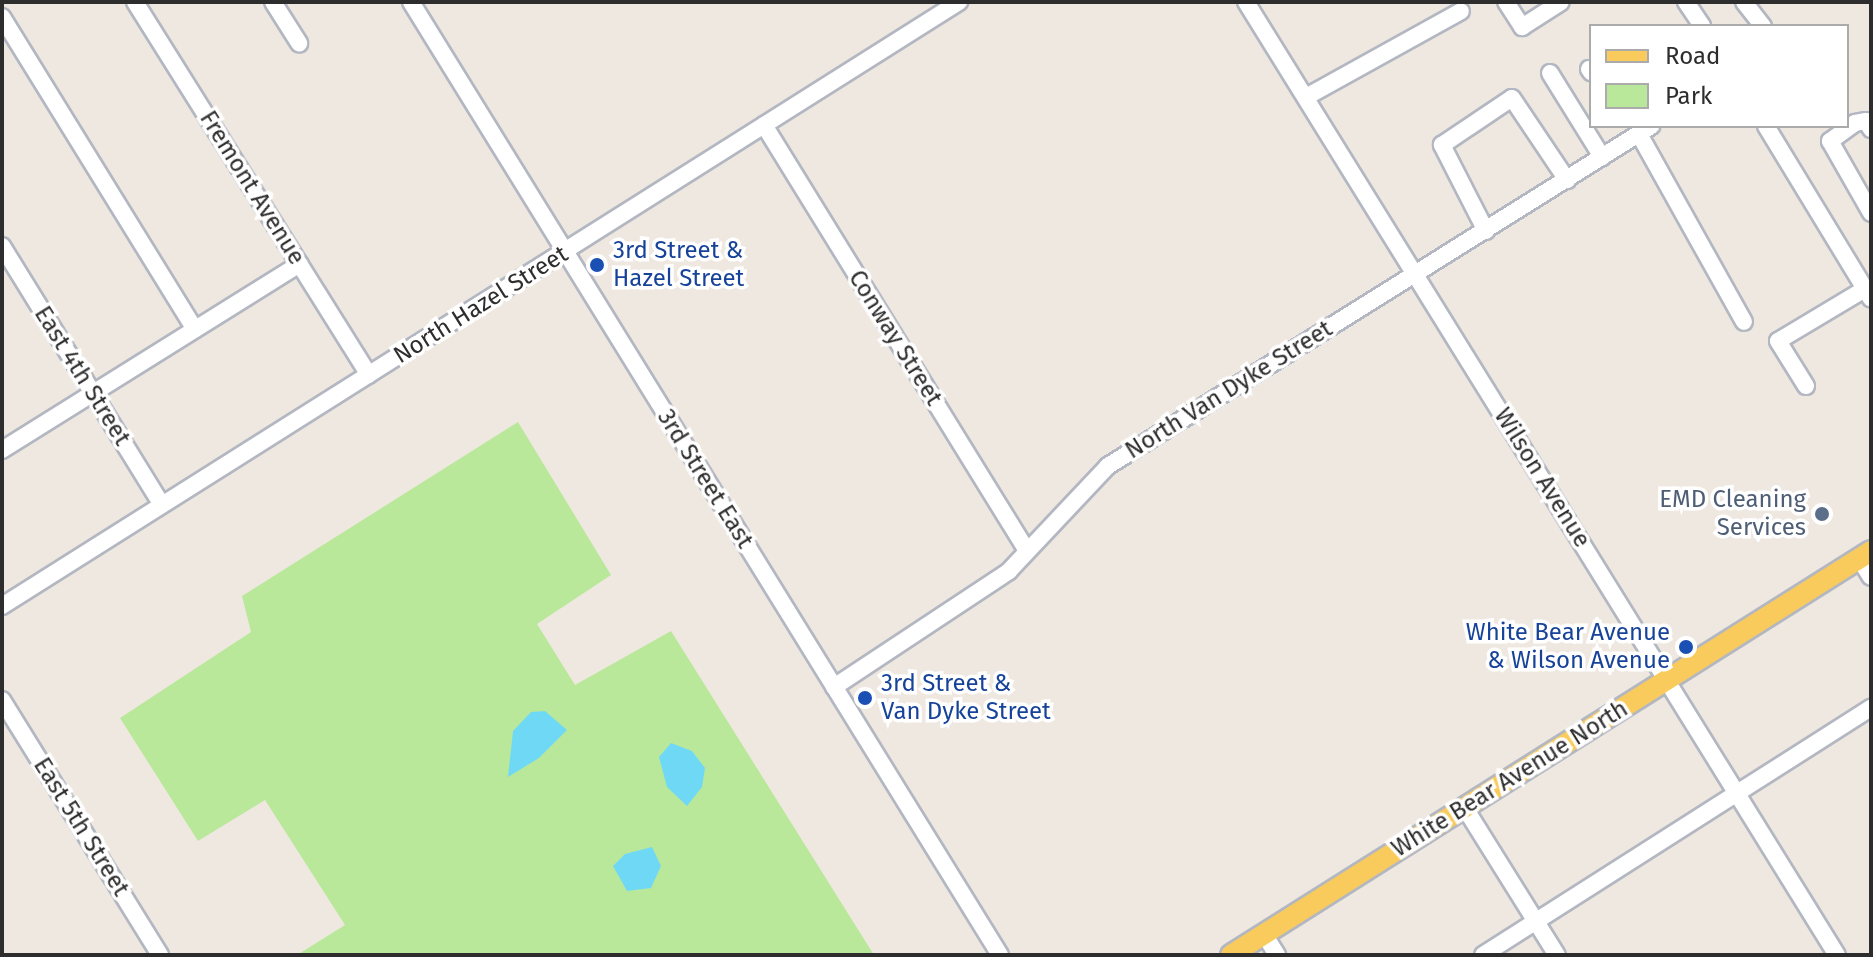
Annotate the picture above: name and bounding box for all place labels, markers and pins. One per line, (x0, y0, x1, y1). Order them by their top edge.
place label: 3rd Street & Hazel Street (613, 237, 744, 293)
marker: 3rd Street & Hazel Street (588, 256, 606, 274)
place label: EMD Cleaning Services (1659, 486, 1806, 542)
marker: EMD Cleaning Services (1813, 505, 1831, 523)
place label: White Bear Avenue & Wilson Avenue (1466, 619, 1670, 675)
marker: White Bear Avenue & Wilson Avenue (1677, 638, 1695, 656)
place label: 3rd Street & Van Dyke Street (881, 670, 1051, 726)
marker: 3rd Street & Van Dyke Street (856, 689, 874, 707)

